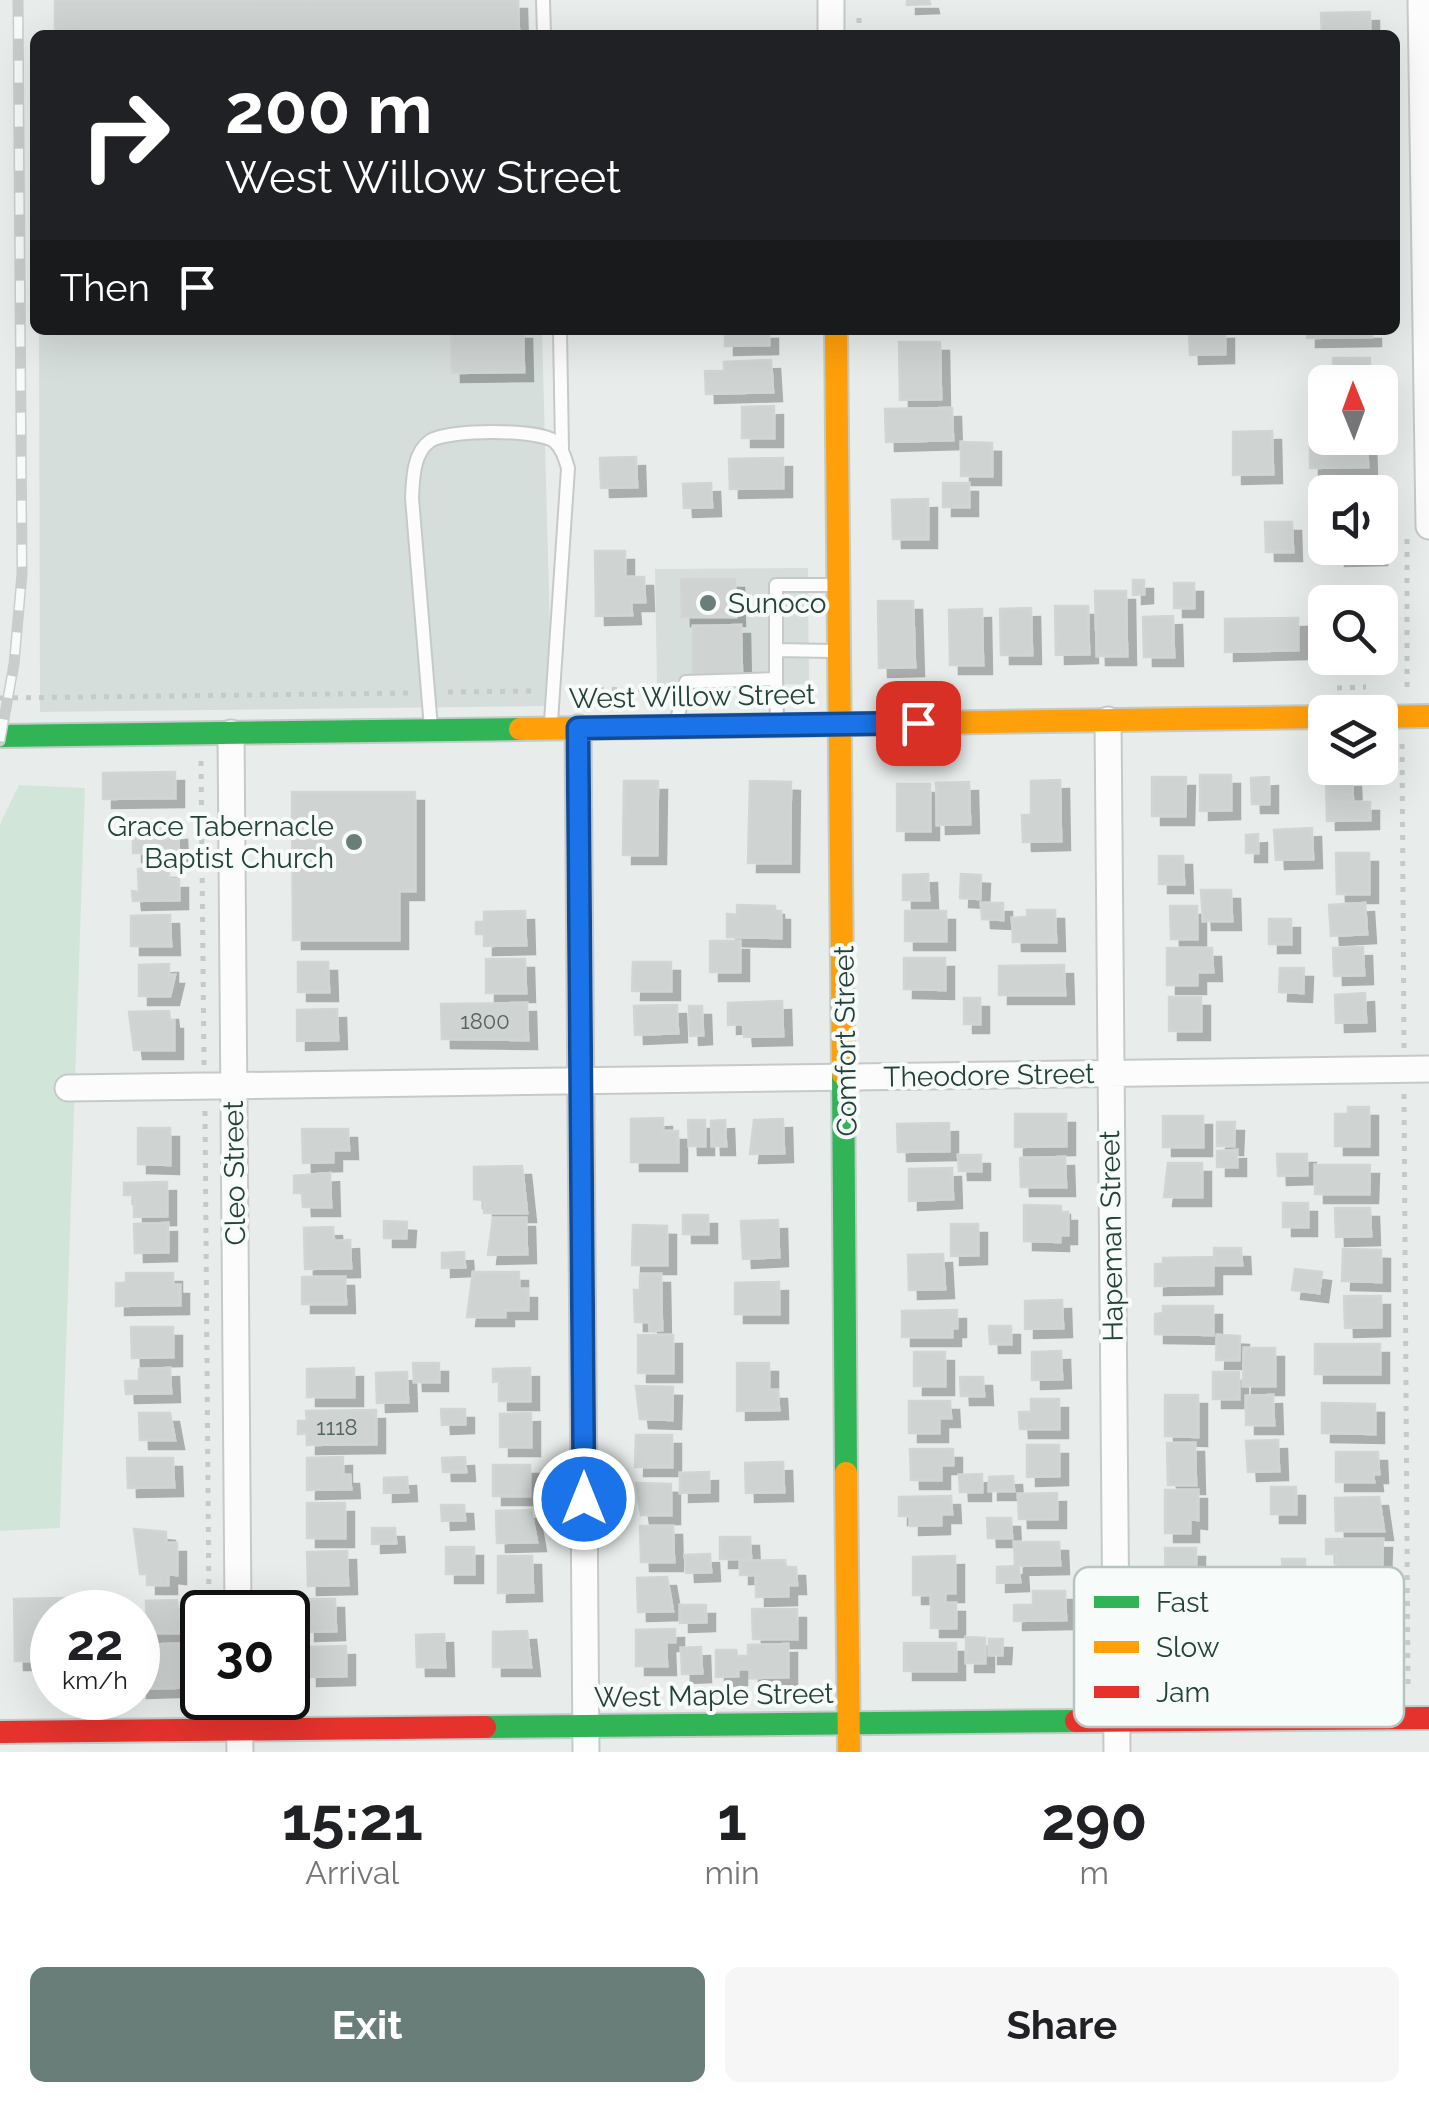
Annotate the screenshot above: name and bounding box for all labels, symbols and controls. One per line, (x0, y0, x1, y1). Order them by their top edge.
text: 200 m (225, 67, 432, 149)
icon: right (60, 70, 190, 200)
text: West Willow Street (225, 151, 621, 204)
icon: arrive (170, 260, 225, 315)
text: Then (60, 265, 150, 310)
north arrow (1308, 365, 1398, 455)
map controls (1308, 365, 1398, 785)
button: sound (1308, 475, 1398, 565)
button: search (1308, 585, 1398, 675)
place label: Sunoco (728, 587, 827, 620)
marker: Sunoco (697, 592, 719, 614)
street label: West Willow Street (569, 678, 816, 715)
pin (876, 681, 961, 766)
button: layers (1308, 695, 1398, 785)
icon: arrive (891, 696, 946, 751)
place label: Grace Tabernacle Baptist Church (107, 810, 334, 875)
marker: Grace Tabernacle Baptist Church (343, 831, 365, 853)
street label: Comfort Street (827, 945, 864, 1137)
house number: 1800 (460, 1008, 510, 1034)
street label: Theodore Street (883, 1057, 1095, 1094)
street label: Cleo Street (217, 1100, 252, 1246)
street label: Hapeman Street (1093, 1129, 1130, 1342)
house number: 1118 (316, 1414, 358, 1440)
position arrow (532, 1447, 636, 1551)
legend (1074, 1567, 1404, 1727)
text: Fast (1156, 1586, 1209, 1619)
speed limit sign: 30 (180, 1590, 310, 1720)
text: 22 (67, 1613, 123, 1672)
text: Slow (1156, 1631, 1220, 1664)
text: km/h (62, 1665, 128, 1695)
text: Jam (1156, 1676, 1210, 1709)
street label: West Maple Street (594, 1677, 835, 1714)
text: 15:21 (282, 1784, 423, 1854)
text: 1 (717, 1784, 747, 1854)
text: 290 (1041, 1784, 1147, 1854)
text: Arrival (305, 1854, 399, 1891)
text: min (705, 1854, 760, 1891)
text: m (1080, 1854, 1109, 1891)
button: Exit (30, 1967, 705, 2082)
button: Share (725, 1967, 1399, 2082)

